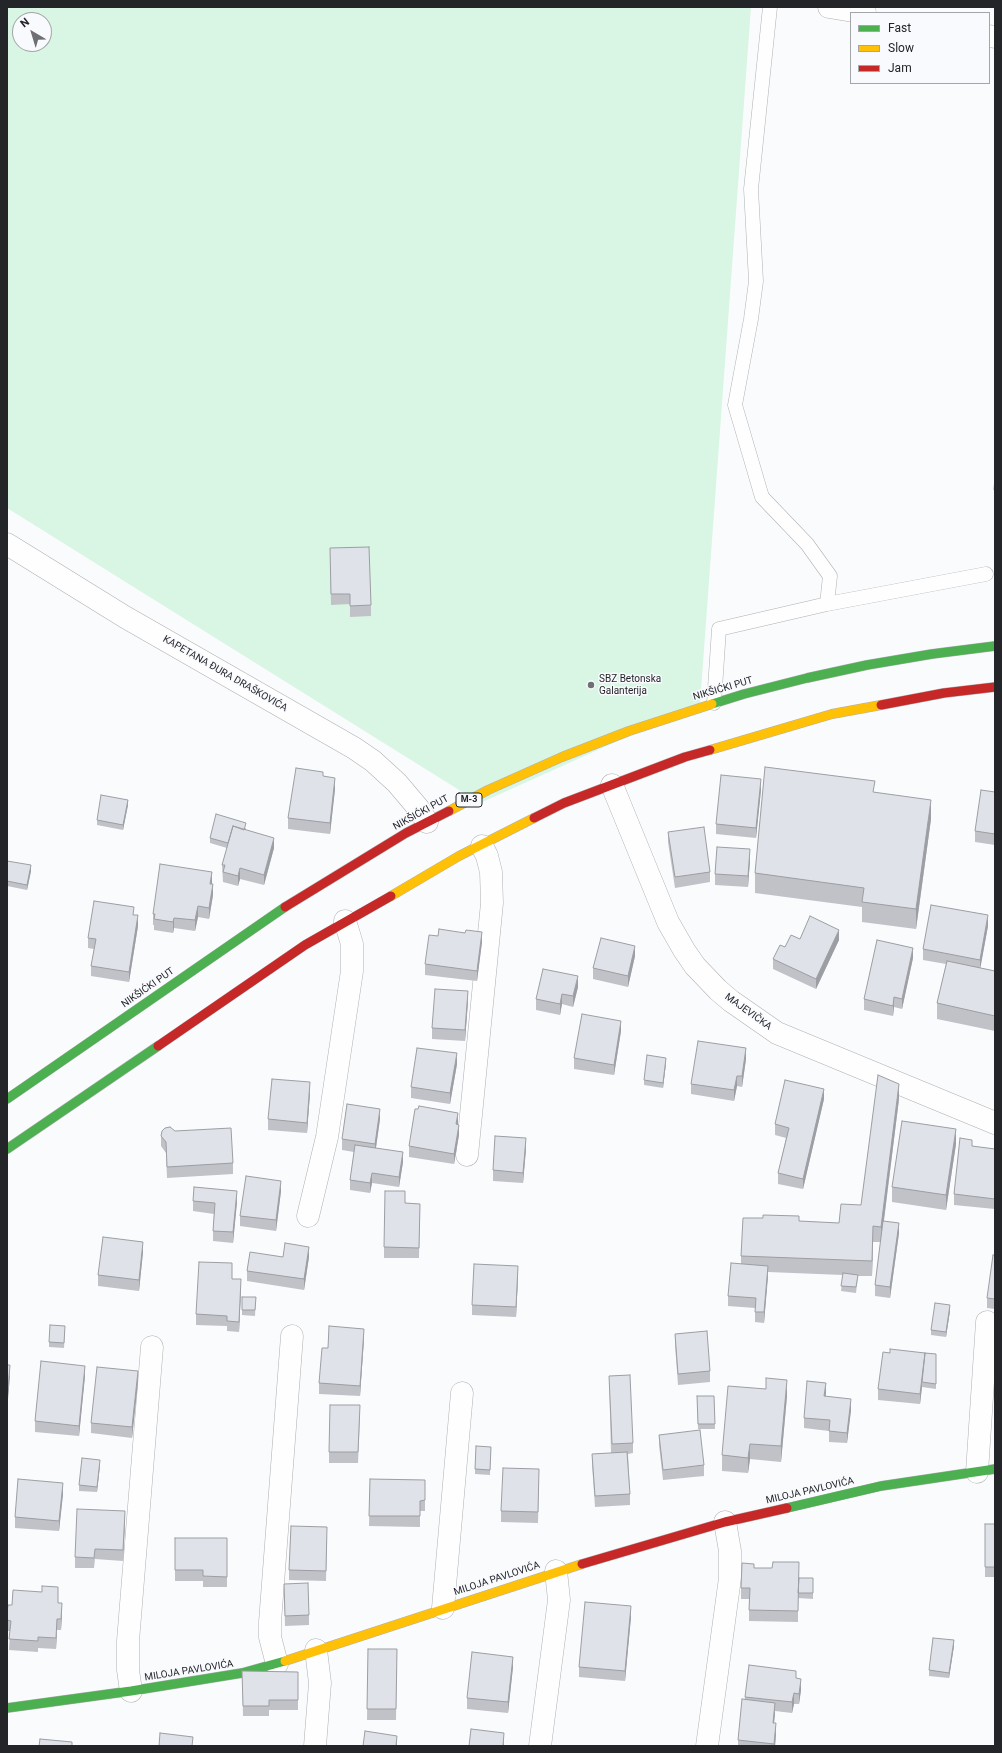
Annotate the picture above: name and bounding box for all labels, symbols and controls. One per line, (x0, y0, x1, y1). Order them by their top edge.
north arrow (12, 12, 52, 52)
legend (850, 12, 990, 84)
text: N (18, 15, 32, 30)
text: Fast (888, 21, 911, 35)
text: Slow (888, 41, 914, 55)
text: Jam (888, 61, 912, 75)
street label: KAPETANA ĐURA DRAŠKOVIĆA (161, 633, 289, 715)
place label: SBZ Betonska Galanterija (599, 673, 661, 696)
street label: NIKŠIĆKI PUT (692, 675, 754, 703)
marker: SBZ Betonska Galanterija (586, 680, 596, 690)
street label: NIKŠIĆKI PUT (391, 793, 451, 833)
road number: M-3 (456, 793, 482, 807)
street label: NIKŠIĆKI PUT (119, 965, 177, 1011)
street label: MAJEVIČKA (722, 991, 774, 1033)
street label: MILOJA PAVLOVIĆA (765, 1475, 855, 1507)
street label: MILOJA PAVLOVIĆA (452, 1559, 542, 1599)
street label: MILOJA PAVLOVIĆA (144, 1658, 234, 1684)

